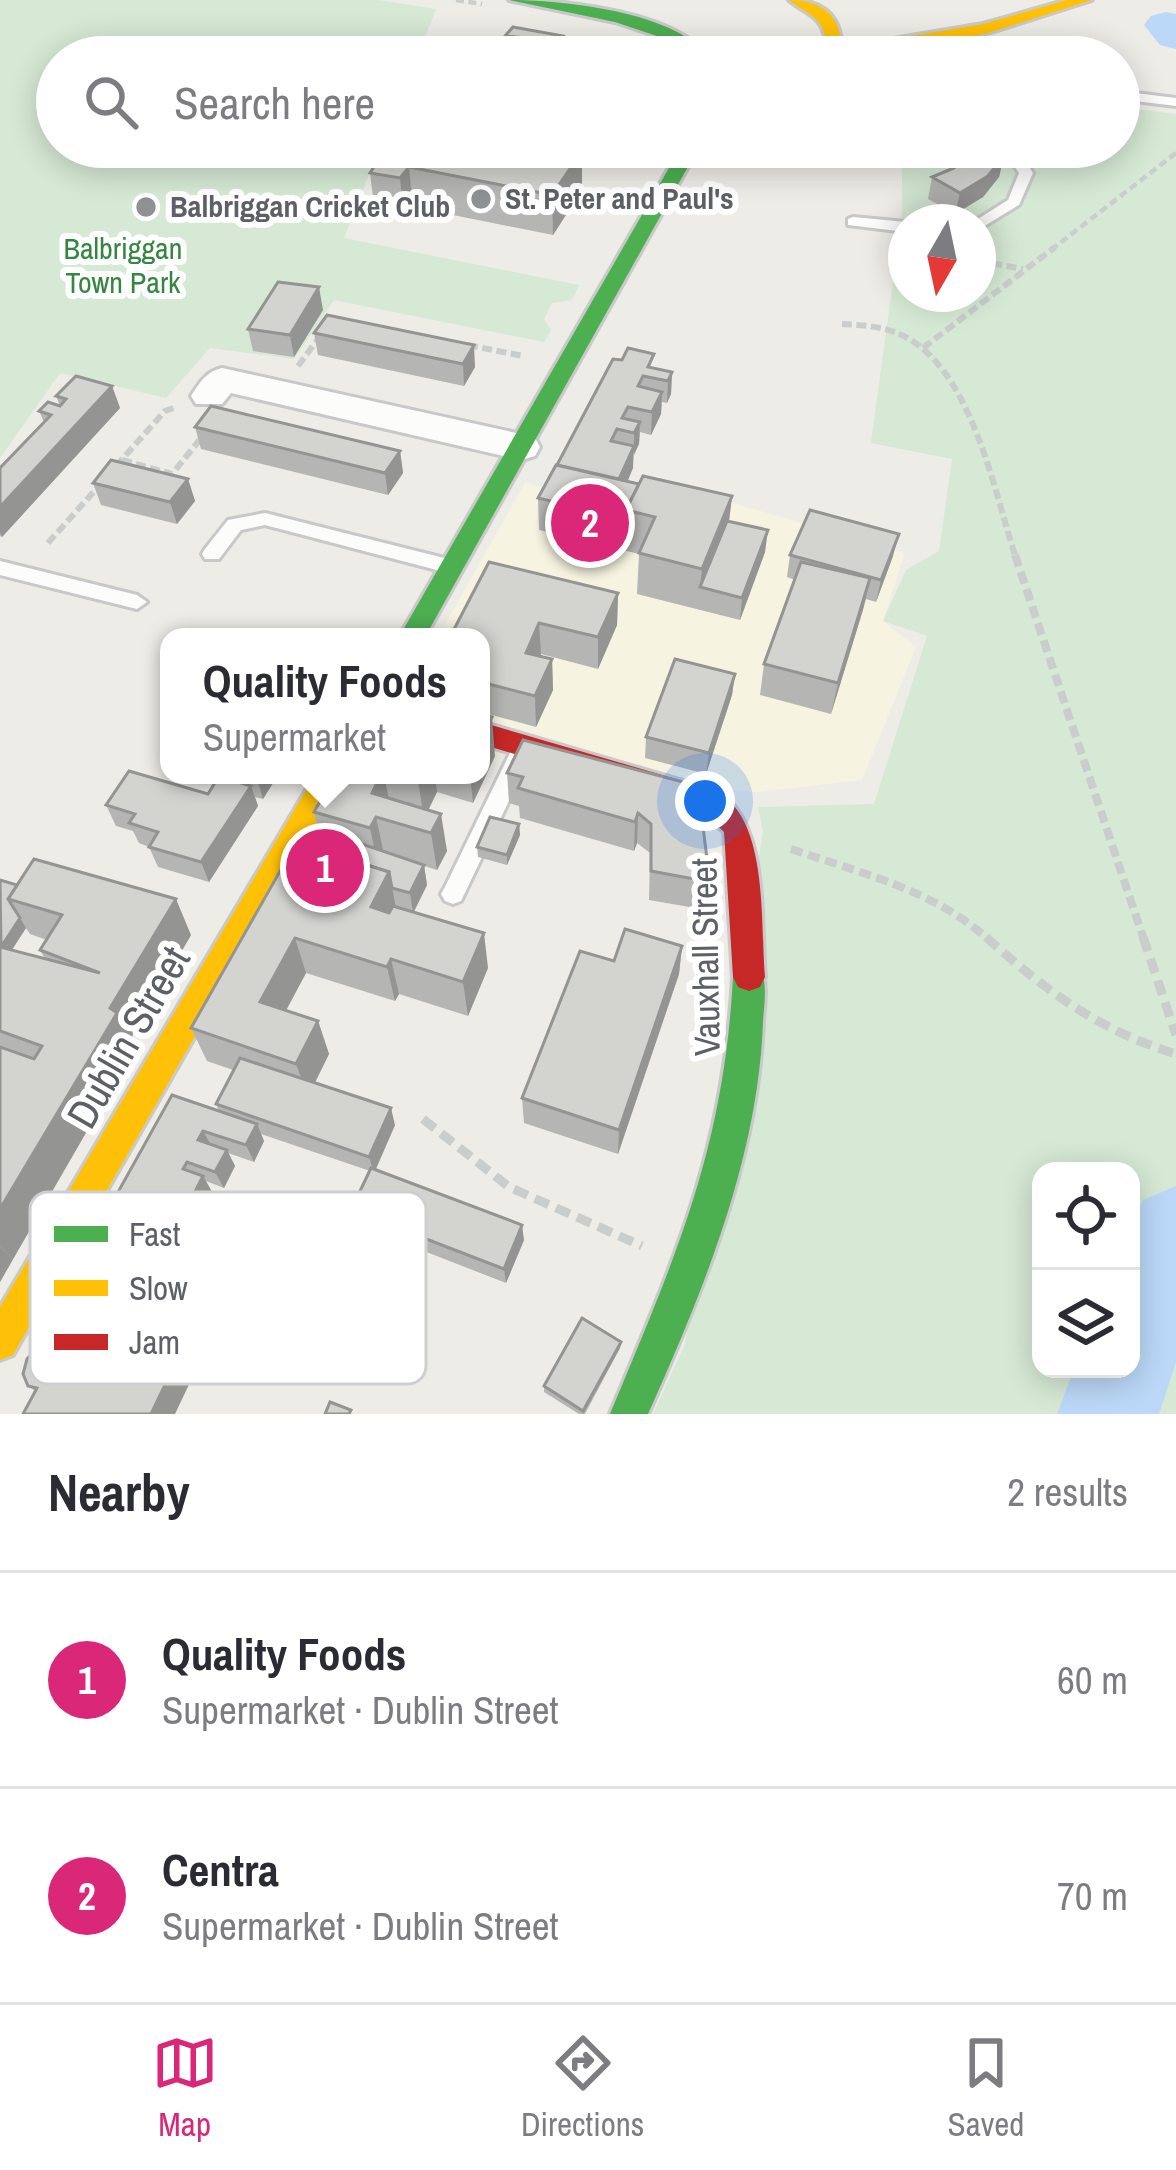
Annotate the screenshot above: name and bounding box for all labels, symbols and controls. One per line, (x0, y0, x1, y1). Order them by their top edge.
search box (36, 36, 1140, 168)
icon: search (78, 69, 144, 135)
text: Search here (174, 72, 375, 133)
place label: St. Peter and Paul's (505, 178, 734, 218)
place label: Balbriggan Cricket Club (170, 186, 450, 226)
marker: St. Peter and Paul's (468, 186, 494, 212)
marker: Balbriggan Cricket Club (133, 194, 159, 220)
north arrow (888, 204, 996, 312)
park label: Balbriggan Town Park (64, 228, 182, 302)
pin: 2 (551, 478, 629, 568)
popup (160, 628, 490, 784)
text: Quality Foods (203, 650, 447, 711)
text: Supermarket (203, 711, 386, 763)
your location (675, 771, 735, 831)
pin: 1 (286, 823, 364, 913)
street label: Vauxhall Street (679, 858, 731, 1056)
street label: Dublin Street (53, 936, 203, 1138)
map controls (1032, 1162, 1140, 1378)
button: locate (1032, 1162, 1140, 1270)
legend (30, 1192, 426, 1384)
text: Fast (129, 1212, 180, 1256)
text: Slow (129, 1266, 188, 1310)
button: layers (1032, 1270, 1140, 1378)
text: Jam (129, 1320, 180, 1364)
text: Nearby (48, 1458, 190, 1527)
text: 2 results (1007, 1466, 1128, 1518)
text: Quality Foods (162, 1623, 406, 1684)
text: 1 (78, 1654, 96, 1706)
text: 60 m (1057, 1654, 1128, 1706)
text: Supermarket · Dublin Street (162, 1684, 558, 1736)
text: Centra (162, 1839, 279, 1900)
text: 2 (78, 1870, 96, 1922)
text: 70 m (1057, 1870, 1128, 1922)
text: Supermarket · Dublin Street (162, 1900, 558, 1952)
tab: Map (152, 2030, 218, 2146)
tab: Directions (521, 2030, 644, 2146)
tab: Saved (948, 2030, 1024, 2146)

